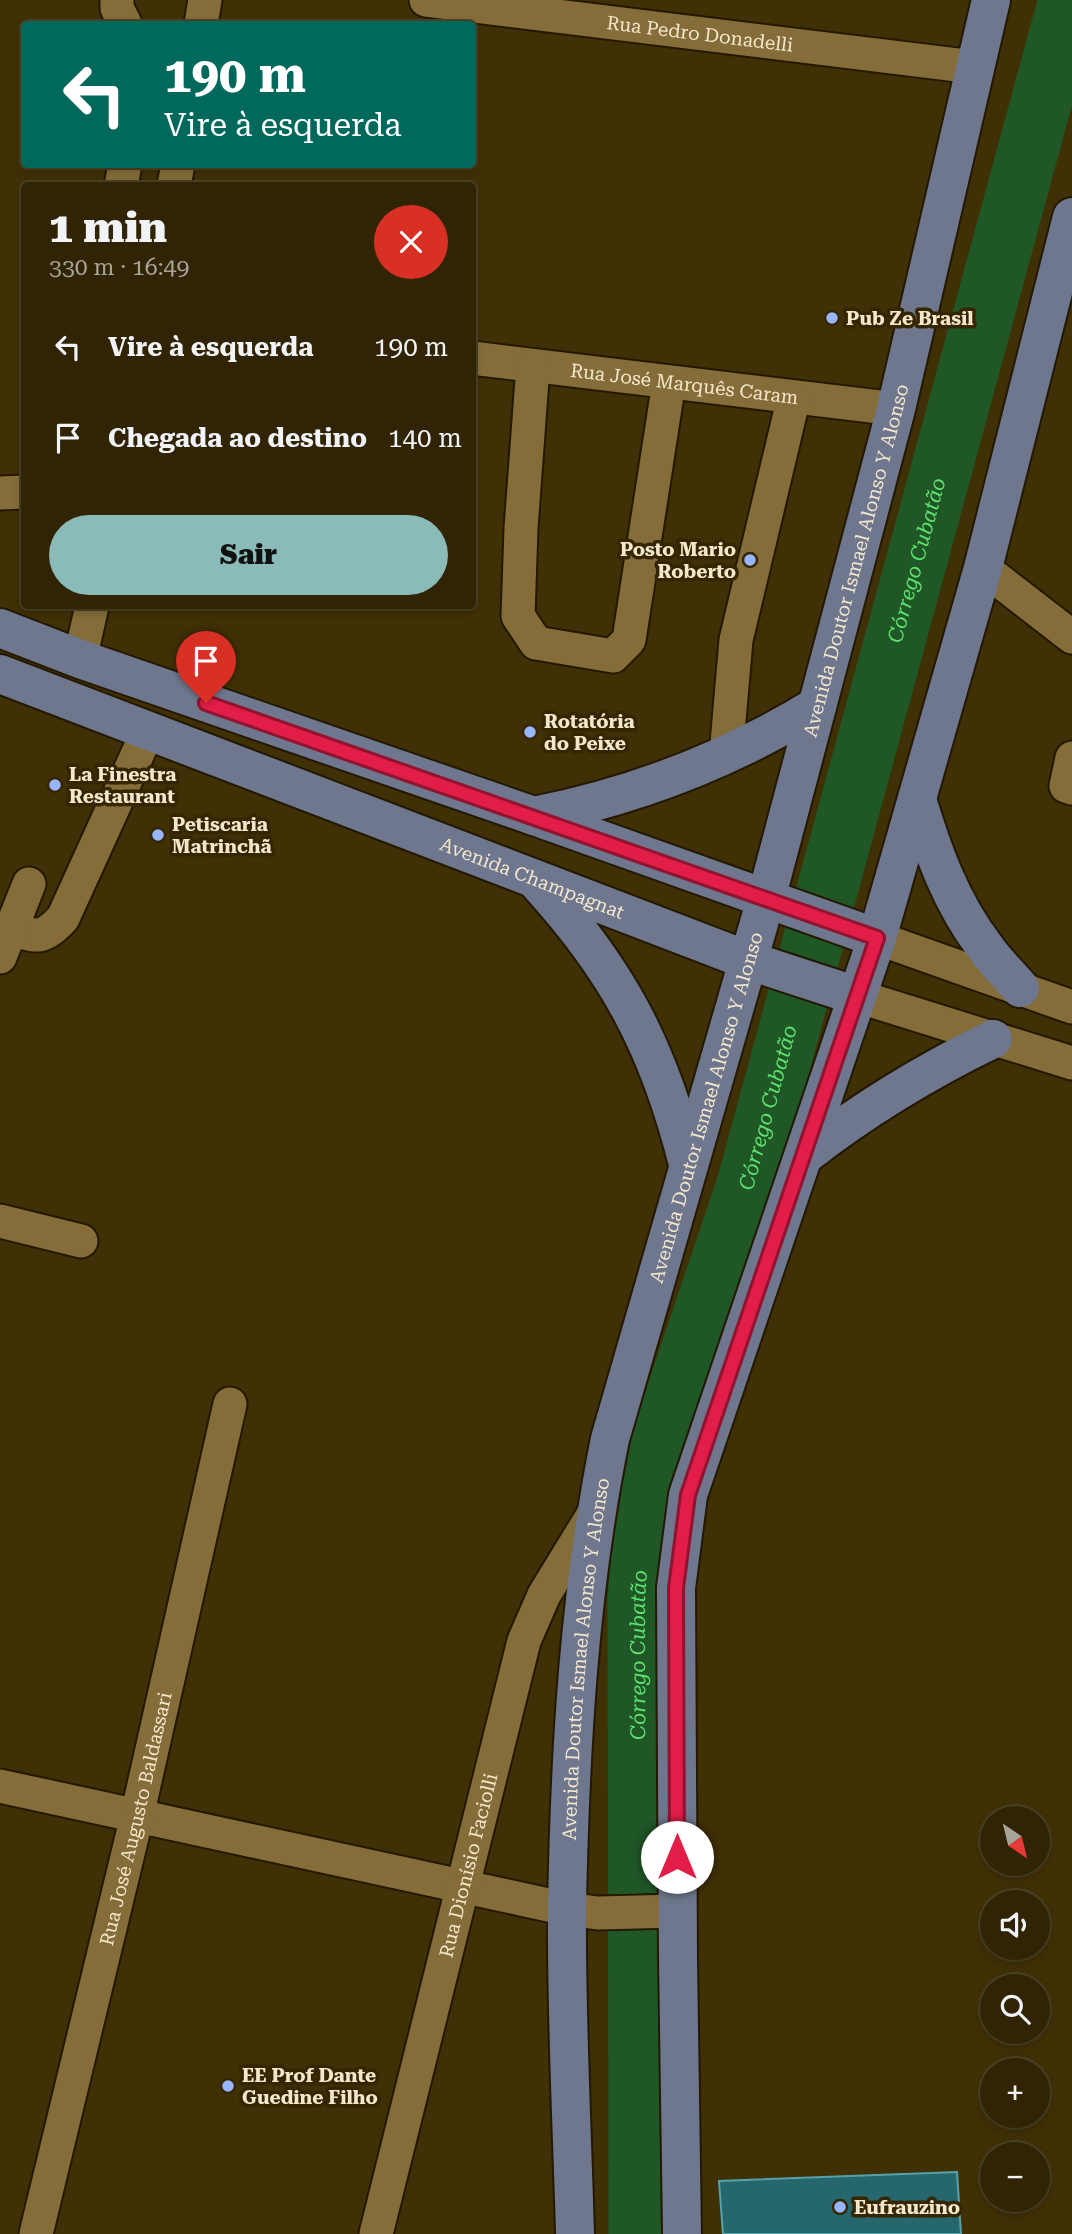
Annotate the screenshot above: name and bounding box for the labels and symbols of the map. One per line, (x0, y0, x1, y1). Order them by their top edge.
street label: Rua Pedro Donadelli (605, 11, 794, 56)
place label: Pub Ze Brasil (846, 307, 974, 330)
marker: Pub Ze Brasil (824, 310, 840, 326)
street label: Rua José Marquês Caram (569, 358, 800, 409)
street label: Avenida Doutor Ismael Alonso Y Alonso (798, 382, 913, 739)
water label: Córrego Cubatão (883, 475, 951, 646)
place label: Posto Mario Roberto (620, 538, 736, 583)
marker: Posto Mario Roberto (742, 552, 758, 568)
pin (176, 631, 236, 703)
place label: Rotatória do Peixe (544, 710, 635, 755)
marker: Rotatória do Peixe (522, 724, 538, 740)
place label: La Finestra Restaurant (69, 763, 176, 808)
marker: La Finestra Restaurant (47, 777, 63, 793)
place label: Petiscaria Matrinchã (172, 813, 272, 858)
marker: Petiscaria Matrinchã (150, 827, 166, 843)
street label: Avenida Champagnat (437, 832, 628, 924)
street label: Avenida Doutor Ismael Alonso Y Alonso (644, 929, 767, 1285)
water label: Córrego Cubatão (734, 1022, 802, 1193)
street label: Avenida Doutor Ismael Alonso Y Alonso (557, 1476, 614, 1841)
water label: Córrego Cubatão (626, 1569, 652, 1740)
street label: Rua José Augusto Baldassari (95, 1690, 176, 1948)
street label: Rua Dionísio Faciolli (434, 1771, 502, 1960)
north arrow (980, 1806, 1050, 1876)
position arrow (640, 1820, 714, 1894)
place label: EE Prof Dante Guedine Filho (242, 2064, 378, 2109)
marker: EE Prof Dante Guedine Filho (220, 2078, 236, 2094)
place label: Eufrauzino (854, 2196, 960, 2219)
marker: Eufrauzino (832, 2199, 848, 2215)

